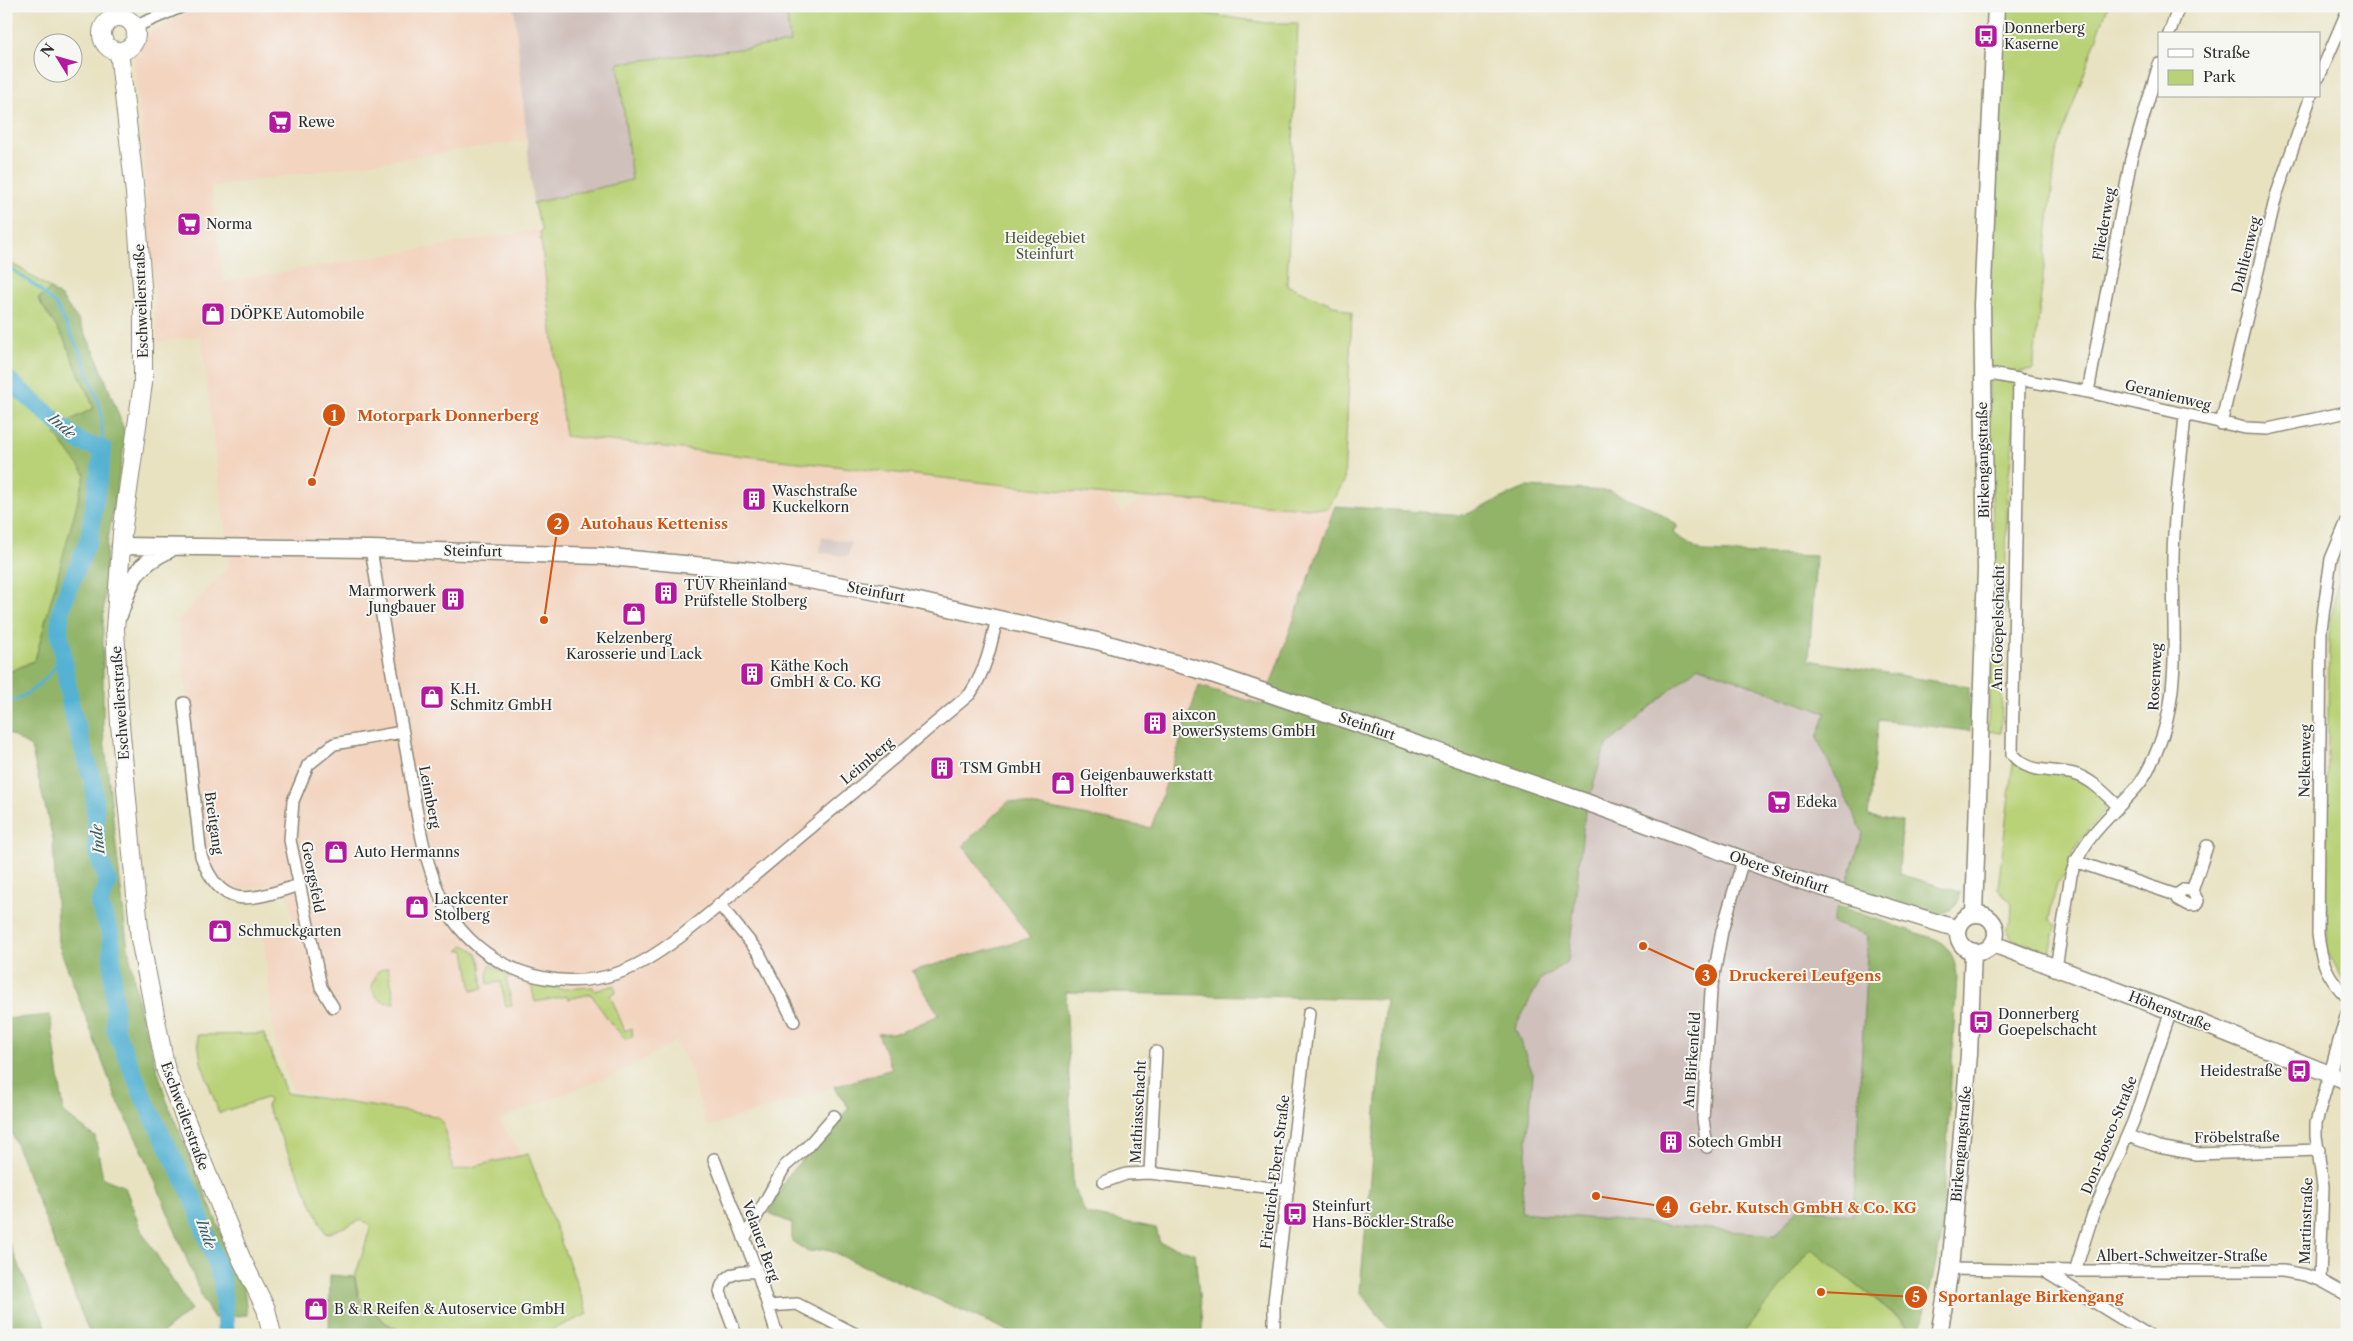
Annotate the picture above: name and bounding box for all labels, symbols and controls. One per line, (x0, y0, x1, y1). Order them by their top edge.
place label: Donnerberg Kaserne (2004, 19, 2085, 53)
bus stop icon: Donnerberg Kaserne (1973, 23, 1999, 49)
north arrow (32, 32, 82, 82)
legend (2158, 32, 2320, 98)
text: N (37, 40, 58, 60)
text: Straße (2203, 43, 2250, 62)
text: Park (2203, 67, 2237, 86)
supermarket icon: Rewe (267, 109, 293, 135)
place label: Rewe (298, 113, 335, 131)
street label: Fliederweg (2089, 185, 2119, 262)
supermarket icon: Norma (176, 211, 202, 237)
street label: Dahlienweg (2228, 214, 2264, 295)
place label: Norma (206, 215, 253, 233)
park label: Heidegebiet Steinfurt (1005, 229, 1085, 263)
street label: Eschweilerstraße (130, 243, 152, 359)
shop icon: DÖPKE Automobile (200, 301, 226, 327)
place label: DÖPKE Automobile (230, 305, 365, 323)
street label: Geranienweg (2123, 376, 2213, 415)
callout: Motorpark Donnerberg (322, 400, 549, 430)
street label: Birkengangstraße (1973, 401, 1993, 518)
text: 1 (331, 406, 338, 425)
text: Motorpark Donnerberg (357, 406, 539, 425)
water label: Inde (44, 408, 80, 443)
place label: Waschstraße Kuckelkorn (771, 482, 858, 516)
building icon: Waschstraße Kuckelkorn (741, 486, 767, 512)
callout: Autohaus Ketteniss (545, 509, 738, 539)
text: 2 (554, 514, 563, 533)
text: Autohaus Ketteniss (579, 514, 728, 533)
street label: Steinfurt (444, 541, 503, 561)
street label: Am Goepelschacht (1988, 565, 2008, 692)
place label: TÜV Rheinland Prüfstelle Stolberg (684, 576, 807, 610)
street label: Steinfurt (845, 578, 907, 606)
building icon: TÜV Rheinland Prüfstelle Stolberg (653, 580, 679, 606)
place label: Marmorwerk Jungbauer (348, 582, 437, 616)
building icon: Marmorwerk Jungbauer (440, 586, 466, 612)
shop icon: Kelzenberg Karosserie und Lack (621, 601, 647, 627)
place label: Kelzenberg Karosserie und Lack (566, 629, 703, 663)
street label: Rosenweg (2144, 642, 2166, 711)
street label: Eschweilerstraße (107, 645, 133, 761)
place label: Käthe Koch GmbH & Co. KG (770, 657, 881, 691)
building icon: Käthe Koch GmbH & Co. KG (739, 661, 765, 687)
place label: K.H. Schmitz GmbH (450, 680, 552, 714)
shop icon: K.H. Schmitz GmbH (419, 684, 445, 710)
place label: aixcon PowerSystems GmbH (1172, 706, 1316, 740)
street label: Steinfurt (1336, 708, 1398, 744)
building icon: aixcon PowerSystems GmbH (1142, 710, 1168, 736)
street label: Nelkenweg (2295, 724, 2315, 798)
street label: Leimberg (837, 733, 898, 788)
building icon: TSM GmbH (929, 755, 955, 781)
place label: TSM GmbH (960, 759, 1041, 777)
street label: Leimberg (415, 764, 445, 831)
place label: Geigenbauwerkstatt Holfter (1080, 766, 1213, 800)
shop icon: Geigenbauwerkstatt Holfter (1050, 770, 1076, 796)
supermarket icon: Edeka (1766, 789, 1792, 815)
street label: Breitgang (201, 790, 227, 856)
place label: Edeka (1796, 793, 1838, 811)
water label: Inde (86, 822, 109, 856)
shop icon: Auto Hermanns (323, 839, 349, 865)
street label: Georgsfeld (297, 840, 329, 915)
place label: Auto Hermanns (353, 843, 460, 861)
street label: Obere Steinfurt (1727, 847, 1831, 897)
place label: Lackcenter Stolberg (434, 890, 508, 924)
shop icon: Lackcenter Stolberg (404, 894, 430, 920)
shop icon: Schmuckgarten (207, 918, 233, 944)
place label: Schmuckgarten (238, 922, 342, 940)
callout: Druckerei Leufgens (1694, 960, 1891, 990)
text: 3 (1702, 966, 1710, 985)
text: Druckerei Leufgens (1729, 966, 1881, 985)
street label: Höhenstraße (2126, 987, 2214, 1035)
place label: Donnerberg Goepelschacht (1998, 1005, 2097, 1039)
bus stop icon: Donnerberg Goepelschacht (1968, 1009, 1994, 1035)
street label: Am Birkenfeld (1680, 1011, 1704, 1110)
bus stop icon: Heidestraße (2286, 1058, 2312, 1084)
street label: Eschweilerstraße (157, 1059, 213, 1173)
street label: Mathiasschacht (1126, 1060, 1150, 1164)
place label: Heidestraße (2200, 1062, 2282, 1080)
street label: Don-Bosco-Straße (2077, 1073, 2141, 1197)
street label: Birkengangstraße (1947, 1085, 1975, 1203)
street label: Friedrich-Ebert-Straße (1257, 1094, 1293, 1250)
street label: Fröbelstraße (2194, 1127, 2280, 1147)
building icon: Sotech GmbH (1658, 1129, 1684, 1155)
place label: Sotech GmbH (1688, 1133, 1782, 1151)
street label: Martinstraße (2295, 1177, 2317, 1265)
callout: Gebr. Kutsch GmbH & Co. KG (1654, 1192, 1927, 1222)
street label: Velauer Berg (738, 1197, 784, 1285)
place label: Steinfurt Hans-Böckler-Straße (1312, 1197, 1454, 1231)
text: 4 (1663, 1198, 1672, 1217)
text: Gebr. Kutsch GmbH & Co. KG (1689, 1198, 1917, 1217)
bus stop icon: Steinfurt Hans-Böckler-Straße (1282, 1201, 1308, 1227)
water label: Inde (192, 1216, 221, 1252)
street label: Albert-Schweitzer-Straße (2095, 1247, 2268, 1265)
callout: Sportanlage Birkengang (1903, 1282, 2134, 1312)
text: 5 (1912, 1287, 1920, 1306)
text: Sportanlage Birkengang (1938, 1287, 2124, 1306)
shop icon: B & R Reifen & Autoservice GmbH (303, 1296, 329, 1322)
place label: B & R Reifen & Autoservice GmbH (334, 1300, 565, 1318)

